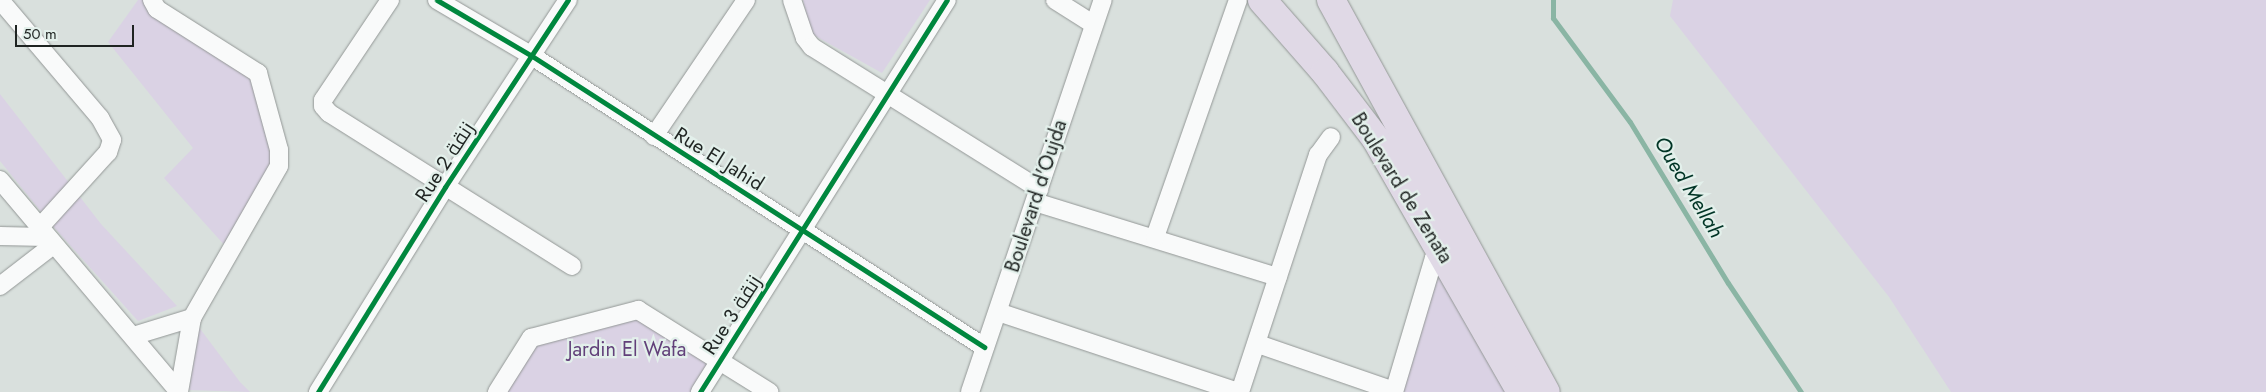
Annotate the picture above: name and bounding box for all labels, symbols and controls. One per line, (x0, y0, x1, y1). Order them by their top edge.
scale bar (18, 15, 136, 47)
text: 50 m (23, 23, 57, 45)
street label: Boulevard de Zenata (1346, 108, 1458, 268)
street label: Boulevard d'Oujda (1000, 117, 1072, 275)
street label: Rue 2 زنقة (410, 118, 480, 206)
street label: Rue El Jahid (670, 122, 768, 196)
water label: Oued Mellah (1649, 132, 1729, 242)
street label: Rue 3 زنقة (697, 271, 767, 359)
park label: Jardin El Wafa (568, 337, 686, 361)

